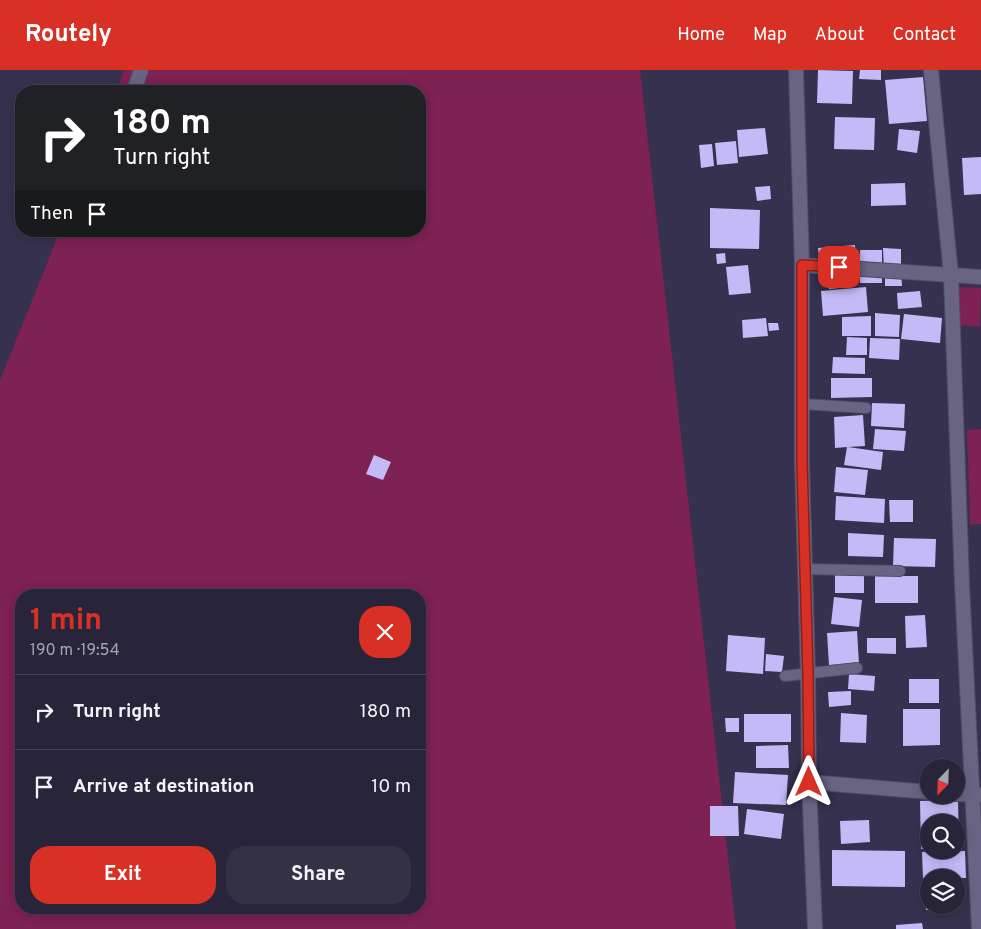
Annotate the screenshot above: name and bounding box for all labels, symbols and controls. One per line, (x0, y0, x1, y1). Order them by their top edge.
text: Routely (25, 20, 112, 50)
text: Home (677, 24, 725, 47)
text: Map (753, 24, 787, 47)
text: About (815, 24, 864, 47)
text: Contact (892, 24, 956, 47)
text: 180 m (113, 102, 211, 146)
icon: right (30, 105, 95, 170)
text: Turn right (113, 145, 210, 172)
icon: arrive (83, 200, 111, 228)
text: Then (30, 202, 73, 226)
pin (818, 246, 860, 288)
icon: arrive (825, 253, 853, 281)
text: 1 min (30, 603, 102, 640)
button: close (359, 606, 411, 658)
text: 190 m · 19:54 (30, 641, 120, 661)
icon: right (30, 698, 58, 726)
text: Turn right (73, 700, 161, 724)
text: 180 m (360, 700, 411, 724)
position arrow (782, 755, 834, 807)
north arrow (920, 759, 965, 804)
map controls (920, 759, 965, 914)
icon: arrive (30, 773, 58, 801)
text: Arrive at destination (73, 775, 254, 799)
text: 10 m (371, 775, 411, 799)
button: search (920, 814, 965, 859)
button: Exit (30, 846, 216, 904)
button: Share (226, 846, 411, 904)
button: layers (920, 869, 965, 914)

